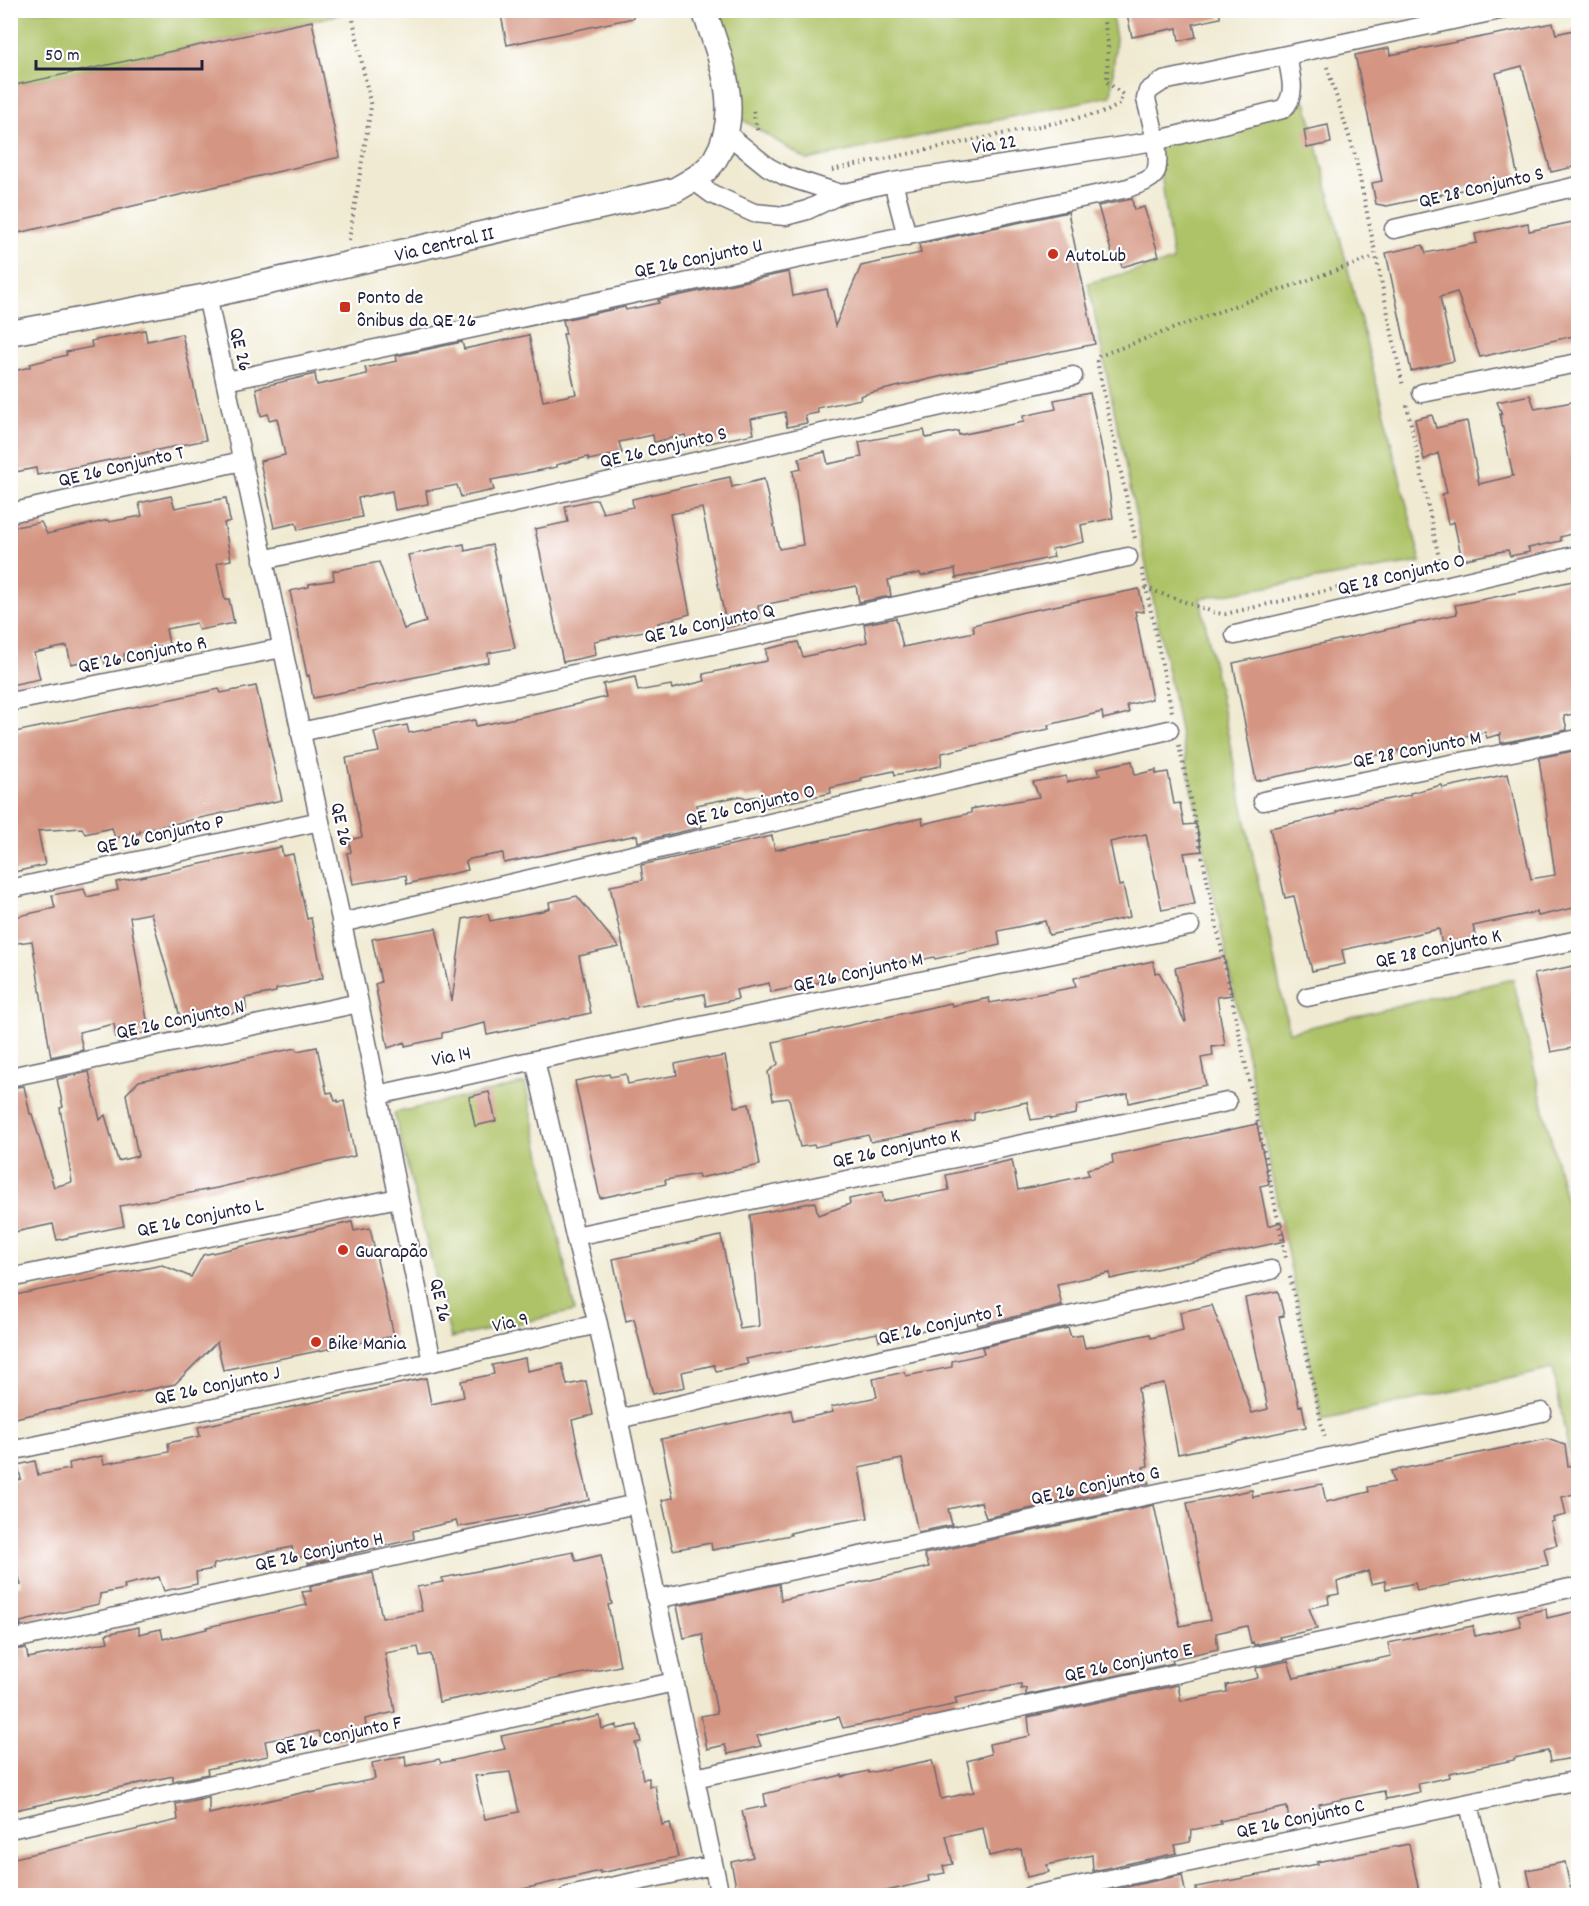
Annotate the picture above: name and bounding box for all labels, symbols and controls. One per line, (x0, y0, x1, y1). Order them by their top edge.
scale bar (36, 33, 202, 71)
text: 50 m (45, 44, 80, 69)
street label: Via 22 (970, 129, 1019, 163)
street label: QE 28 Conjunto S (1416, 161, 1547, 217)
street label: Via Central II (392, 221, 497, 271)
street label: QE 26 Conjunto U (632, 233, 765, 287)
place label: AutoLub (1065, 243, 1126, 271)
marker: AutoLub (1046, 247, 1060, 261)
place label: Ponto de ônibus da QE 26 (357, 285, 476, 336)
marker: Ponto de ônibus da QE 26 (338, 300, 352, 314)
street label: QE 26 (221, 325, 258, 374)
street label: QE 26 Conjunto S (598, 421, 730, 477)
street label: QE 26 Conjunto T (56, 440, 187, 496)
street label: QE 28 Conjunto O (1335, 548, 1468, 604)
street label: QE 26 Conjunto Q (642, 598, 777, 652)
street label: QE 26 Conjunto R (76, 630, 209, 682)
street label: QE 28 Conjunto M (1351, 725, 1484, 777)
street label: QE 26 Conjunto O (683, 778, 818, 835)
street label: QE 26 (322, 800, 358, 849)
street label: QE 26 Conjunto P (94, 809, 227, 863)
street label: QE 28 Conjunto K (1373, 923, 1504, 977)
street label: QE 26 Conjunto M (791, 947, 926, 1001)
street label: QE 26 Conjunto N (114, 994, 247, 1048)
street label: Via 14 (429, 1040, 474, 1076)
street label: QE 26 Conjunto K (830, 1123, 963, 1177)
street label: QE 26 Conjunto L (135, 1192, 266, 1246)
place label: Guarapão (355, 1239, 428, 1267)
marker: Guarapão (336, 1243, 350, 1257)
street label: QE 26 (421, 1276, 457, 1325)
street label: QE 26 Conjunto I (876, 1298, 1006, 1354)
street label: Via 9 (490, 1306, 532, 1342)
place label: Bike Mania (328, 1331, 407, 1359)
marker: Bike Mania (309, 1335, 323, 1349)
street label: QE 26 Conjunto J (152, 1360, 283, 1414)
street label: QE 26 Conjunto G (1029, 1460, 1162, 1514)
street label: QE 26 Conjunto H (253, 1526, 386, 1580)
street label: QE 26 Conjunto E (1062, 1637, 1195, 1691)
street label: QE 26 Conjunto F (272, 1710, 405, 1764)
street label: QE 26 Conjunto C (1234, 1793, 1367, 1847)

